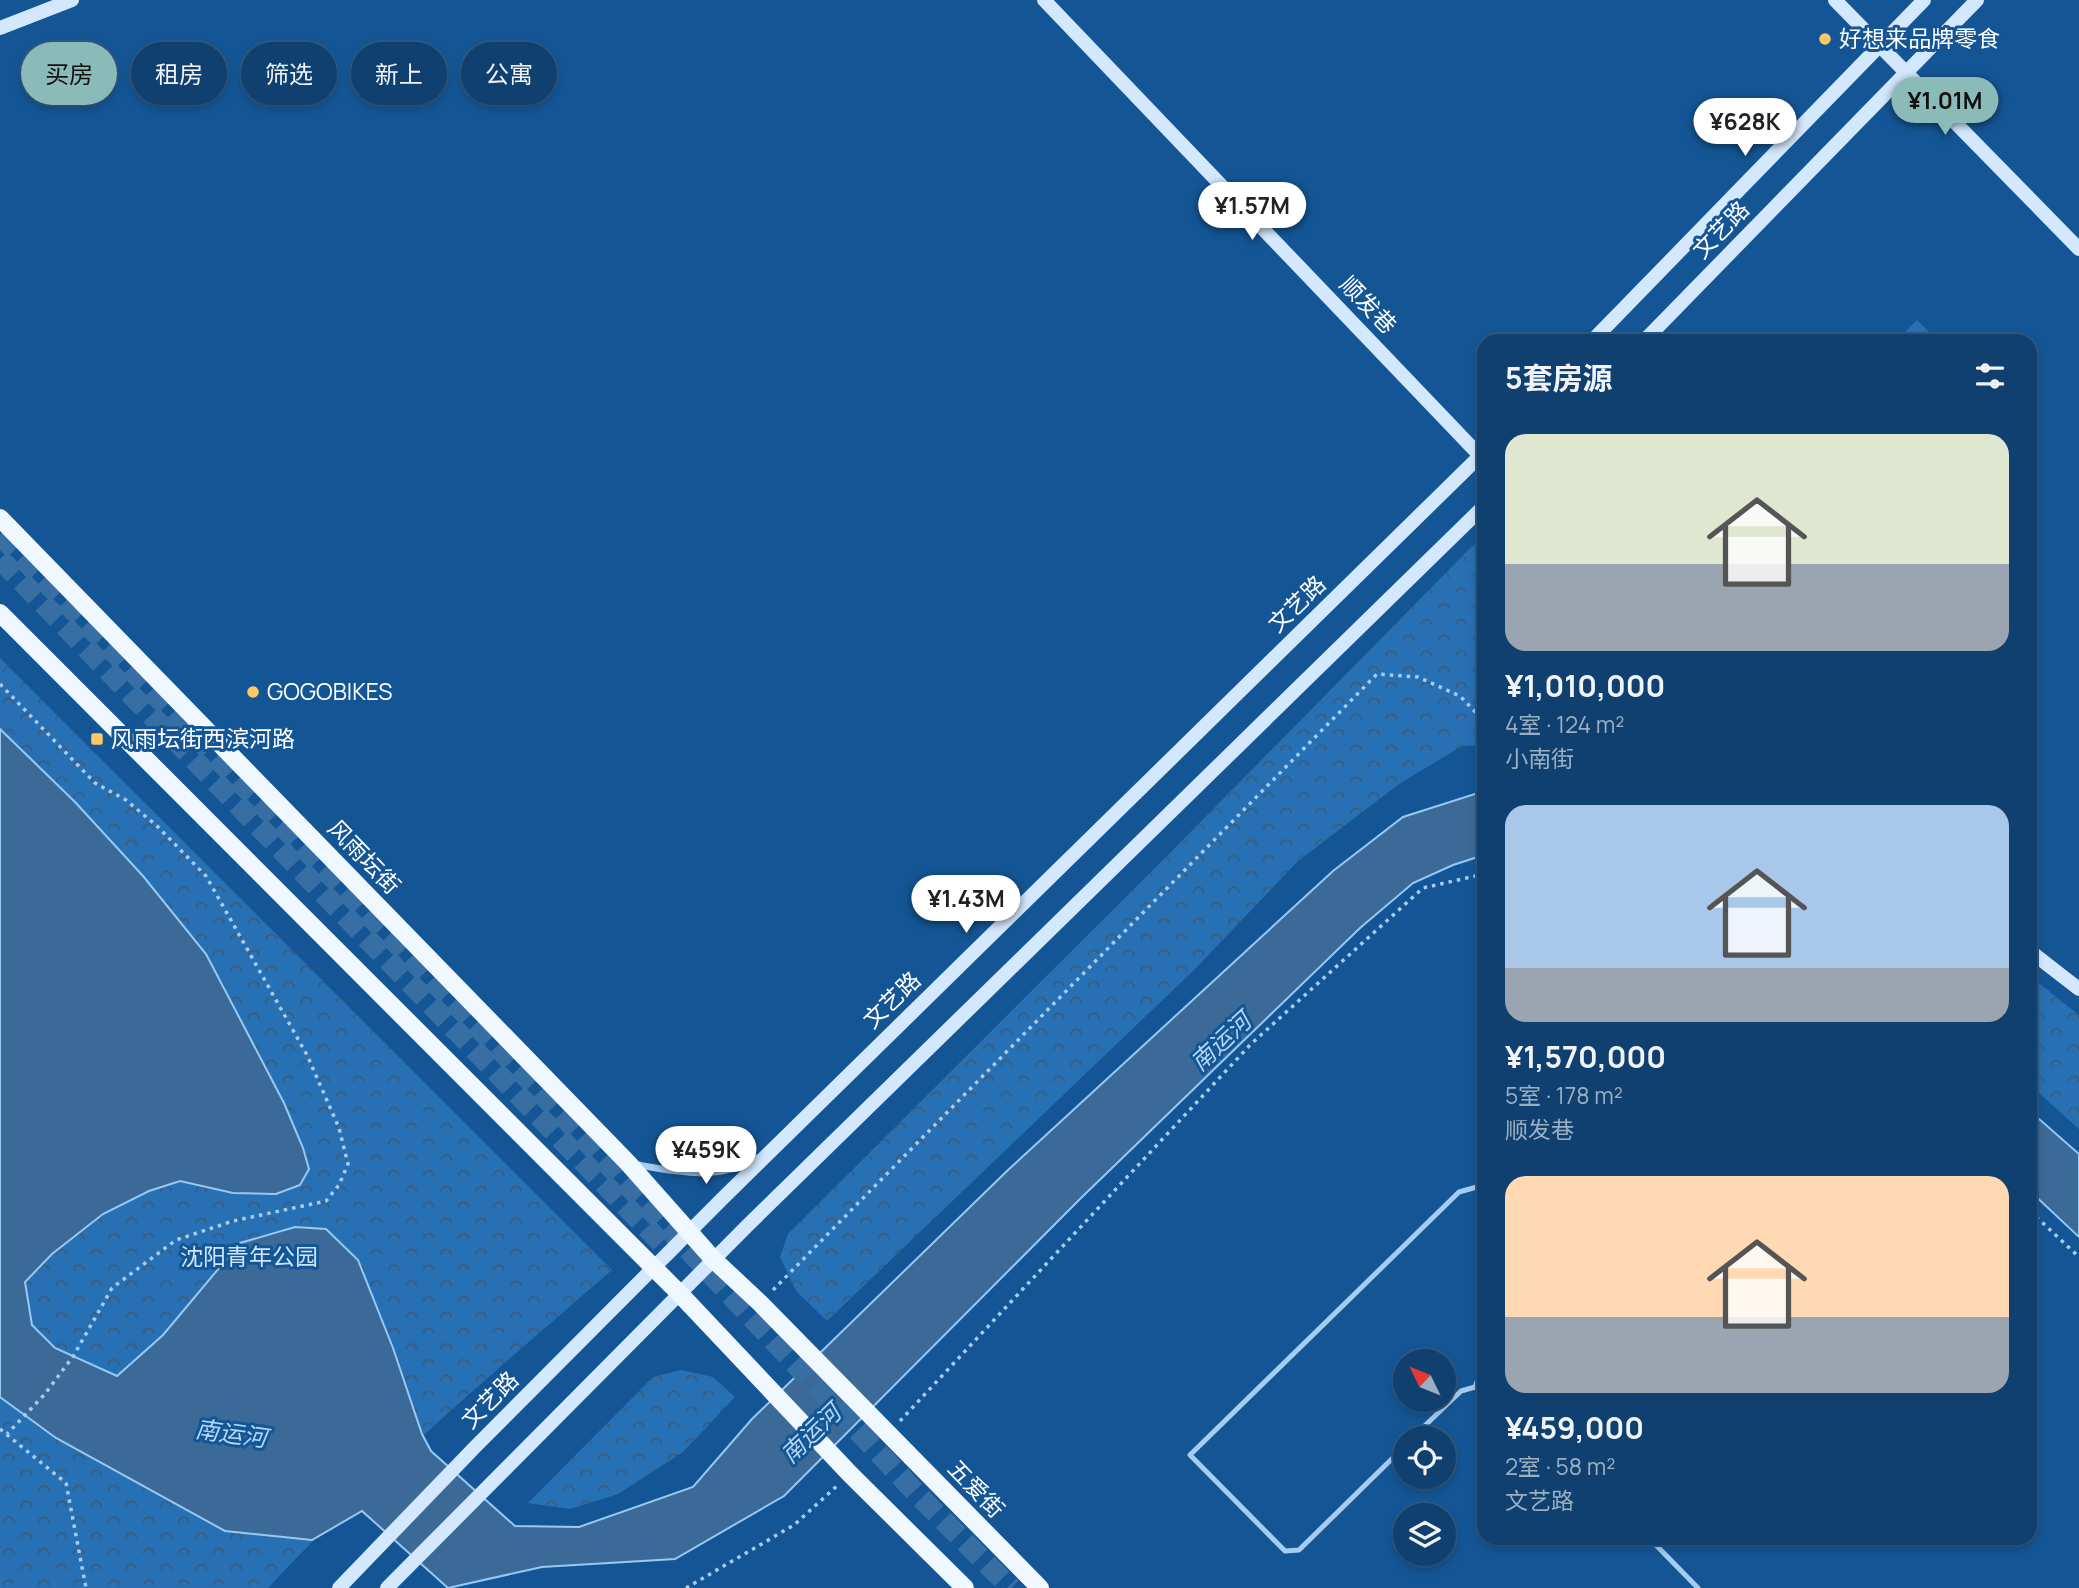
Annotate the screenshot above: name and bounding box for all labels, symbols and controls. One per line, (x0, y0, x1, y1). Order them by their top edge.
place label: 好想来品牌零食 (1839, 22, 2000, 54)
marker: 好想来品牌零食 (1817, 31, 1833, 47)
chip: 买房 (21, 42, 117, 105)
chip: 租房 (131, 42, 227, 105)
chip: 筛选 (241, 42, 337, 105)
chip: 新上 (351, 42, 447, 105)
chip: 公寓 (461, 42, 557, 105)
pin: ¥1.01M (1888, 78, 2002, 137)
text: ¥1.01M (1907, 84, 1983, 116)
pin: ¥628K (1696, 99, 1794, 158)
text: ¥628K (1709, 105, 1781, 137)
pin: ¥1.57M (1195, 182, 1309, 242)
text: ¥1.57M (1214, 189, 1290, 221)
street label: 文艺路 (1685, 193, 1756, 265)
street label: 顺发巷 (1333, 268, 1404, 340)
text: 5套房源 (1505, 357, 1613, 398)
icon: filters (1971, 357, 2009, 395)
icon: home (1694, 479, 1820, 605)
street label: 文艺路 (1260, 568, 1332, 639)
text: ¥1,010,000 (1505, 665, 1665, 706)
place label: GOGOBIKES (267, 675, 393, 707)
marker: GOGOBIKES (245, 684, 261, 700)
text: 4室 · 124 m² (1505, 708, 1624, 740)
place label: 风雨坛街西滨河路 (111, 722, 295, 754)
marker: 风雨坛街西滨河路 (89, 731, 105, 747)
text: 小南街 (1505, 742, 1574, 774)
street label: 风雨坛街 (321, 812, 408, 901)
icon: home (1694, 850, 1820, 976)
pin: ¥1.43M (909, 876, 1023, 935)
text: ¥1.43M (927, 882, 1005, 914)
street label: 文艺路 (855, 964, 927, 1035)
water label: 南运河 (1182, 1002, 1260, 1078)
text: ¥1,570,000 (1505, 1036, 1666, 1077)
text: 5室 · 178 m² (1505, 1079, 1623, 1111)
text: 顺发巷 (1505, 1113, 1574, 1145)
pin: ¥459K (657, 1126, 755, 1186)
text: ¥459K (671, 1133, 741, 1165)
icon: home (1694, 1221, 1820, 1347)
park label: 沈阳青年公园 (180, 1240, 318, 1272)
north arrow (1393, 1349, 1456, 1412)
map controls (1393, 1349, 1456, 1566)
street label: 文艺路 (454, 1364, 525, 1435)
water label: 南运河 (773, 1393, 850, 1470)
text: ¥459,000 (1505, 1407, 1644, 1448)
water label: 南运河 (193, 1411, 273, 1454)
button: locate (1393, 1426, 1456, 1489)
text: 2室 · 58 m² (1505, 1450, 1615, 1482)
street label: 五爱街 (941, 1452, 1012, 1524)
text: 文艺路 (1505, 1484, 1574, 1516)
button: layers (1393, 1503, 1456, 1566)

